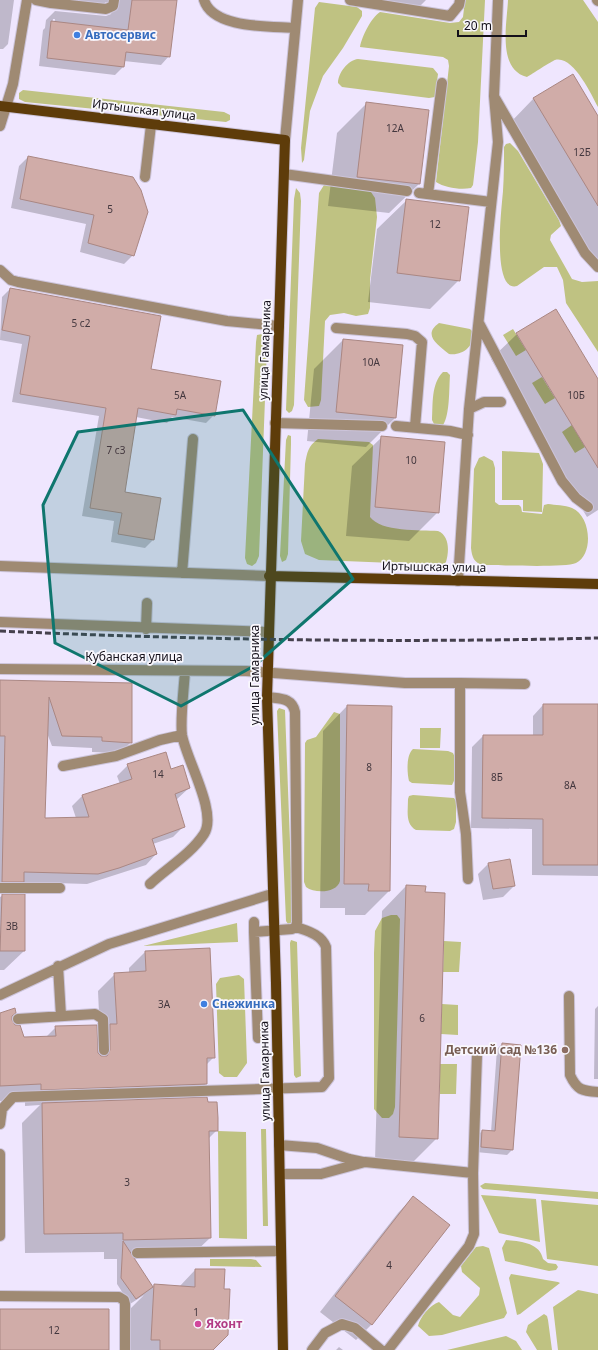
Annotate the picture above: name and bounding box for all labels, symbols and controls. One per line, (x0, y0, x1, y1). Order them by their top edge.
scale bar (458, 12, 526, 38)
text: 20 m (464, 17, 492, 34)
place label: Автосервис (85, 26, 156, 43)
marker: Автосервис (72, 30, 82, 40)
street label: Иртышская улица (91, 95, 197, 124)
house number: 12А (386, 121, 405, 135)
house number: 12Б (573, 145, 591, 159)
house number: 5 (107, 202, 113, 216)
house number: 12 (429, 217, 441, 231)
street label: улица Гамарника (254, 300, 275, 400)
house number: 5 с2 (72, 316, 91, 330)
house number: 10А (362, 355, 381, 369)
house number: 5А (174, 388, 187, 402)
house number: 10Б (567, 388, 585, 402)
house number: 7 с3 (107, 443, 126, 457)
house number: 10 (405, 453, 417, 467)
street label: Иртышская улица (382, 557, 486, 576)
street label: улица Гамарника (246, 625, 263, 725)
street label: Кубанская улица (85, 648, 183, 665)
house number: 8 (366, 760, 372, 774)
house number: 14 (152, 767, 164, 781)
house number: 8Б (491, 770, 503, 784)
house number: 8А (564, 778, 577, 792)
house number: 3В (6, 919, 18, 933)
place label: Снежинка (212, 995, 275, 1012)
house number: 3А (158, 997, 171, 1011)
marker: Снежинка (199, 999, 209, 1009)
house number: 6 (419, 1011, 425, 1025)
street label: улица Гамарника (255, 1021, 274, 1121)
place label: Детский сад №136 (445, 1041, 557, 1058)
marker: Детский сад №136 (560, 1045, 570, 1055)
house number: 3 (124, 1175, 130, 1189)
house number: 4 (386, 1258, 392, 1272)
house number: 1 (193, 1305, 199, 1319)
place label: Яхонт (206, 1315, 242, 1332)
marker: Яхонт (193, 1319, 203, 1329)
house number: 12 (48, 1323, 60, 1337)

